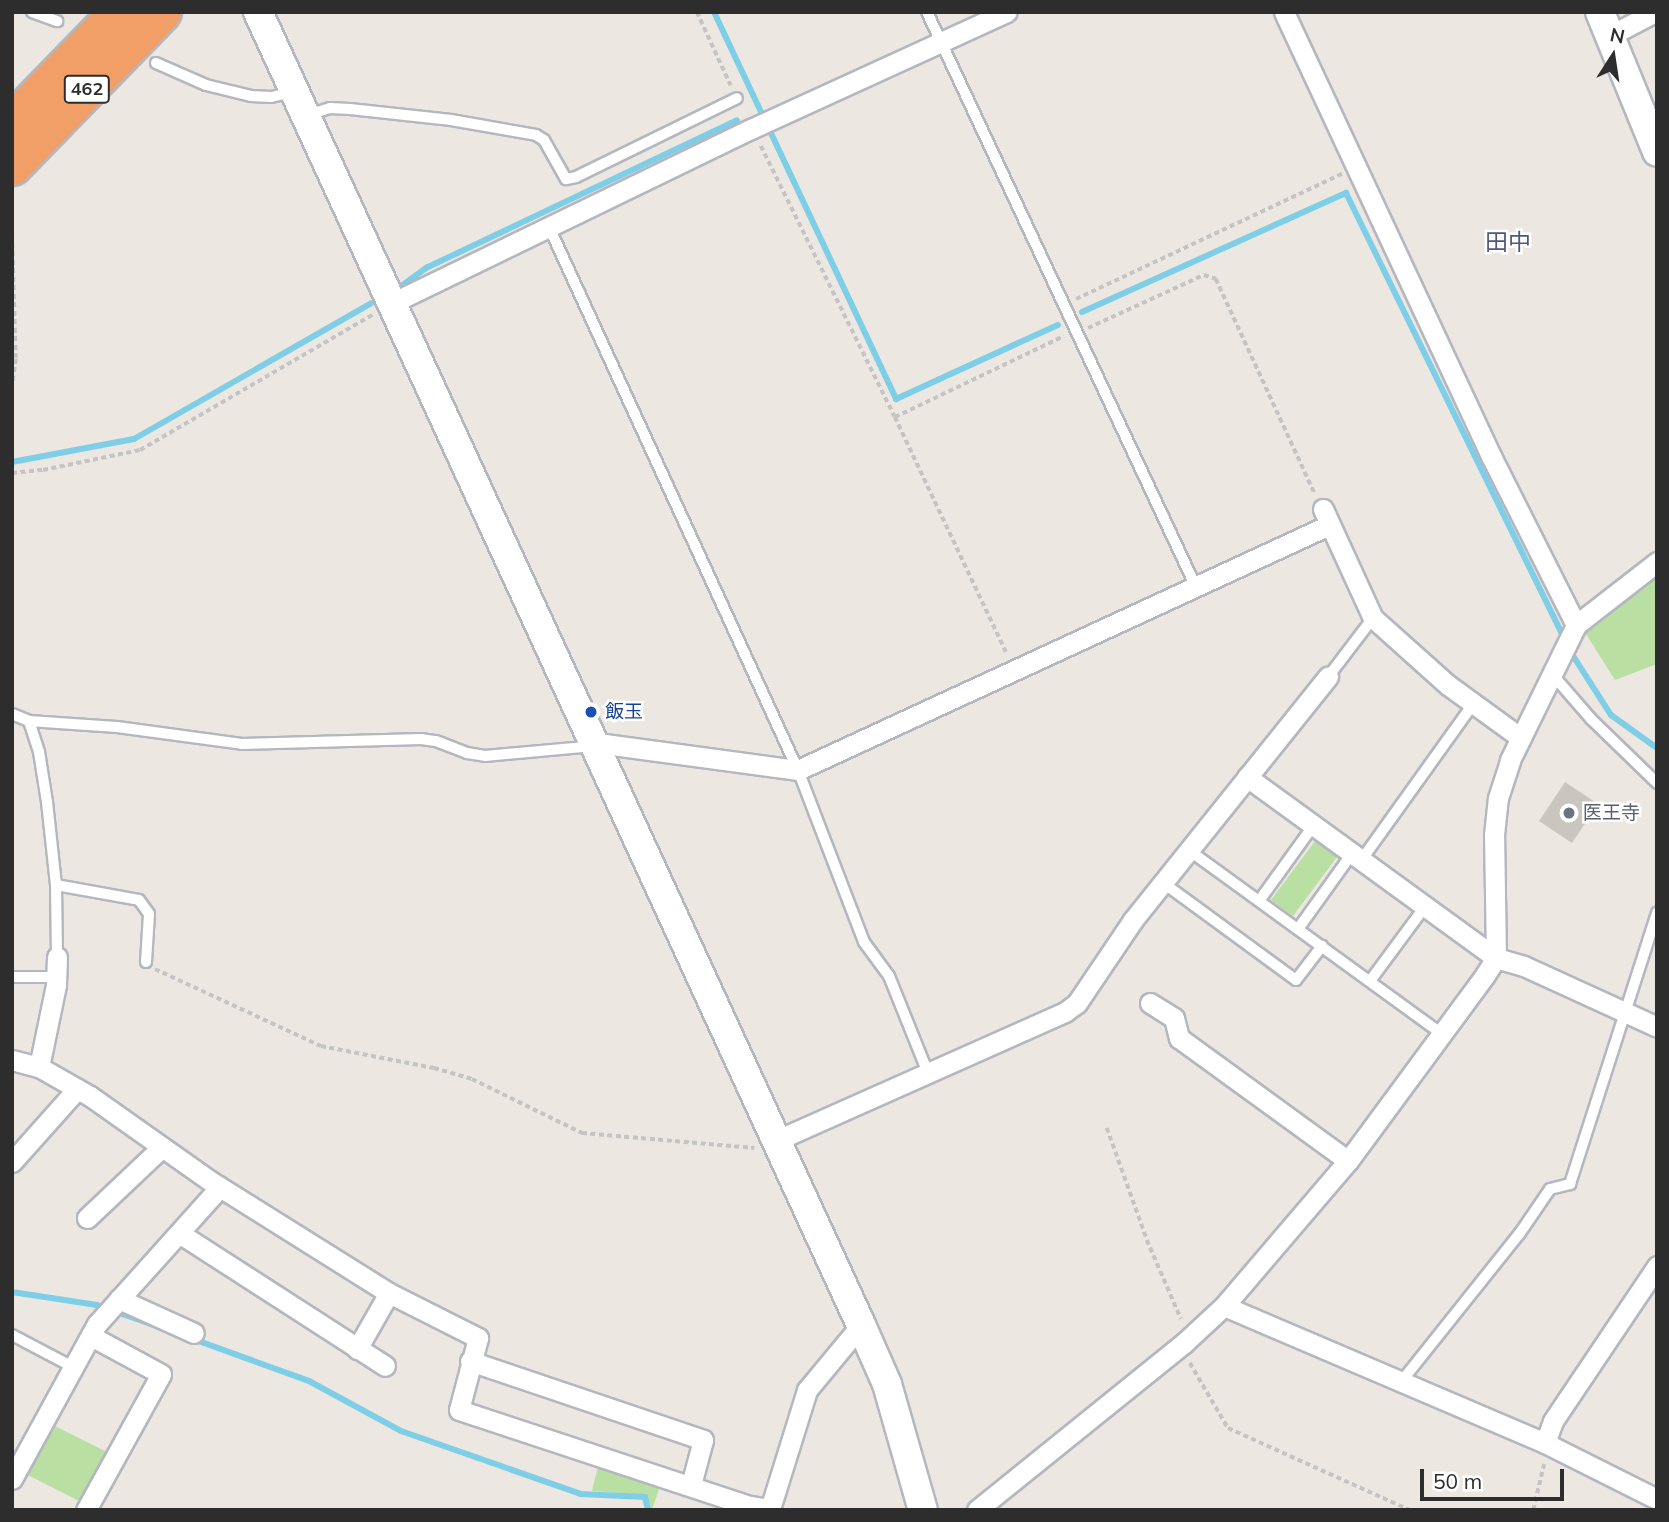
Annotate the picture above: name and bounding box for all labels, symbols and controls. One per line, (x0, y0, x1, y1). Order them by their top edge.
north arrow (1578, 21, 1648, 91)
text: N (1608, 22, 1627, 49)
road number: 462 (62, 74, 112, 104)
district label: 田中 (1485, 228, 1531, 256)
place label: 飯玉 (605, 701, 643, 723)
marker: 飯玉 (583, 704, 599, 720)
place label: 医王寺 (1583, 802, 1640, 824)
marker: 医王寺 (1561, 805, 1577, 821)
scale bar (1424, 1456, 1568, 1500)
text: 50 m (1433, 1468, 1482, 1494)

